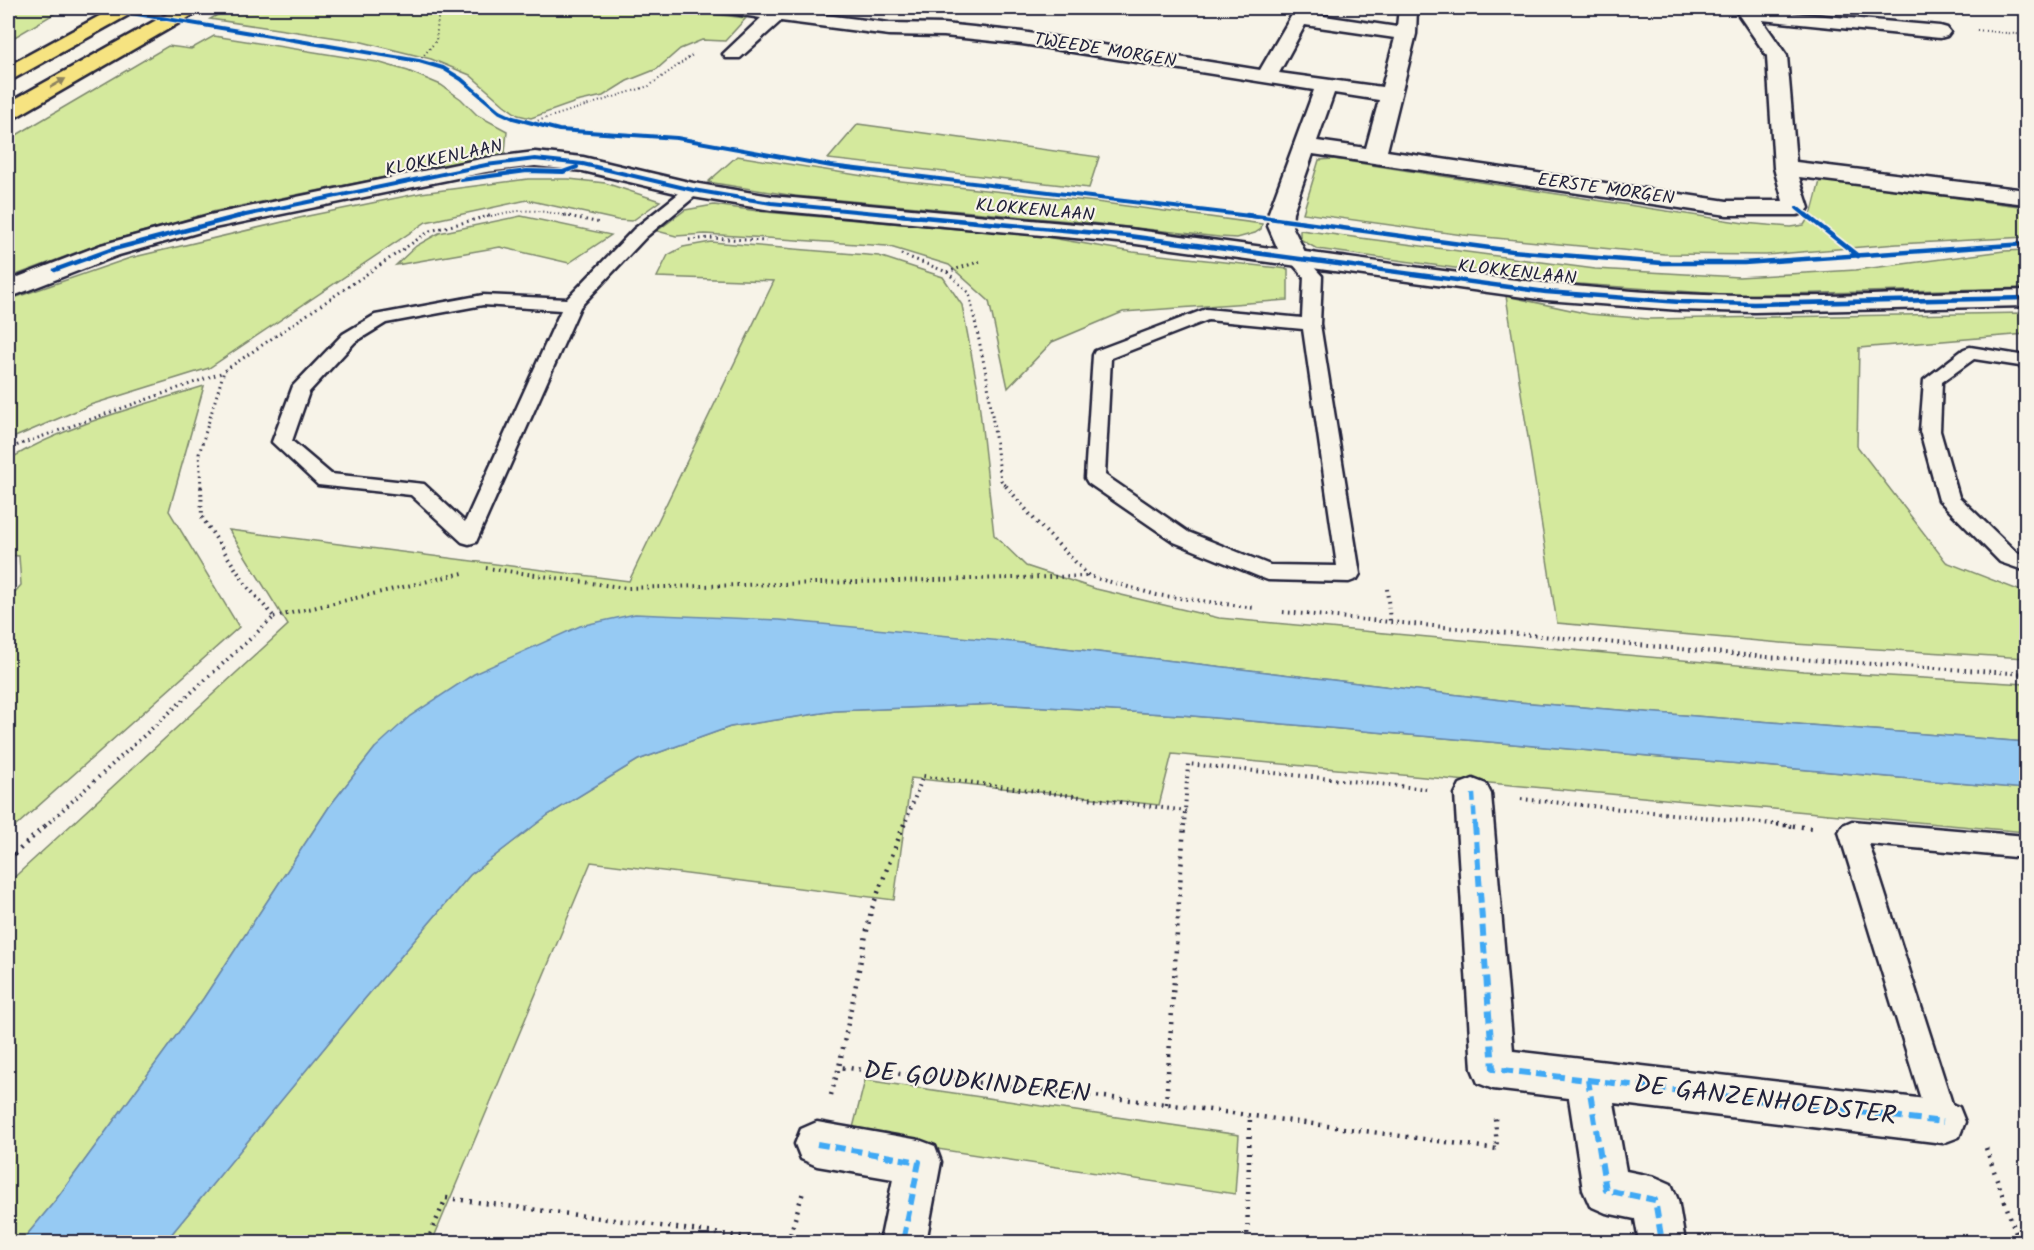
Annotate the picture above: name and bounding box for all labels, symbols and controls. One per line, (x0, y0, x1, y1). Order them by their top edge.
street label: TWEEDE MORGEN (1032, 25, 1178, 77)
one-way arrow (50, 78, 67, 88)
street label: KLOKKENLAAN (383, 132, 505, 186)
street label: EERSTE MORGEN (1536, 166, 1676, 214)
street label: KLOKKENLAAN (974, 191, 1096, 231)
street label: KLOKKENLAAN (1456, 252, 1578, 294)
street label: DE GOUDKINDEREN (862, 1050, 1092, 1116)
street label: DE GANZENHOEDSTER (1631, 1064, 1899, 1138)

